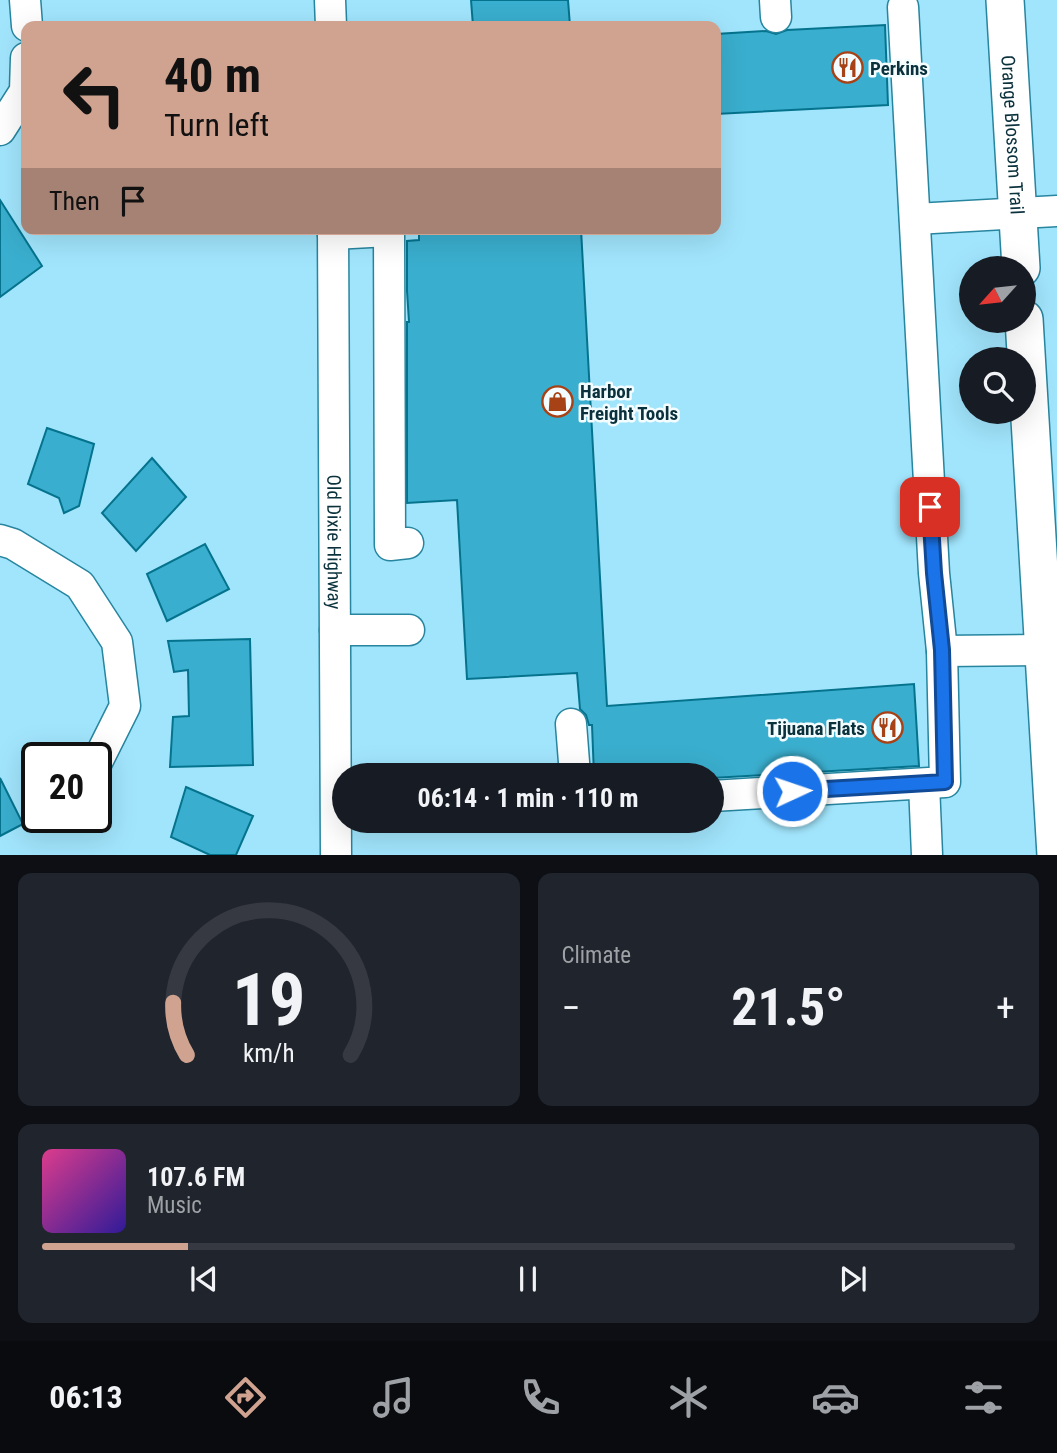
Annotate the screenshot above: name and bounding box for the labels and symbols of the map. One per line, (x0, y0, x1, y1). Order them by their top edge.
restaurant icon: Perkins (830, 51, 864, 85)
street label: Orange Blossom Trail (996, 54, 1029, 215)
place label: Perkins (870, 57, 928, 80)
north arrow (959, 256, 1036, 332)
place label: Harbor Freight Tools (580, 380, 678, 425)
shop icon: Harbor Freight Tools (540, 385, 574, 419)
street label: Old Dixie Highway (322, 475, 346, 610)
pin (900, 477, 960, 537)
restaurant icon: Tijuana Flats (871, 711, 905, 745)
place label: Tijuana Flats (767, 717, 865, 740)
speed limit sign: 20 (21, 742, 112, 833)
position arrow (755, 754, 829, 828)

